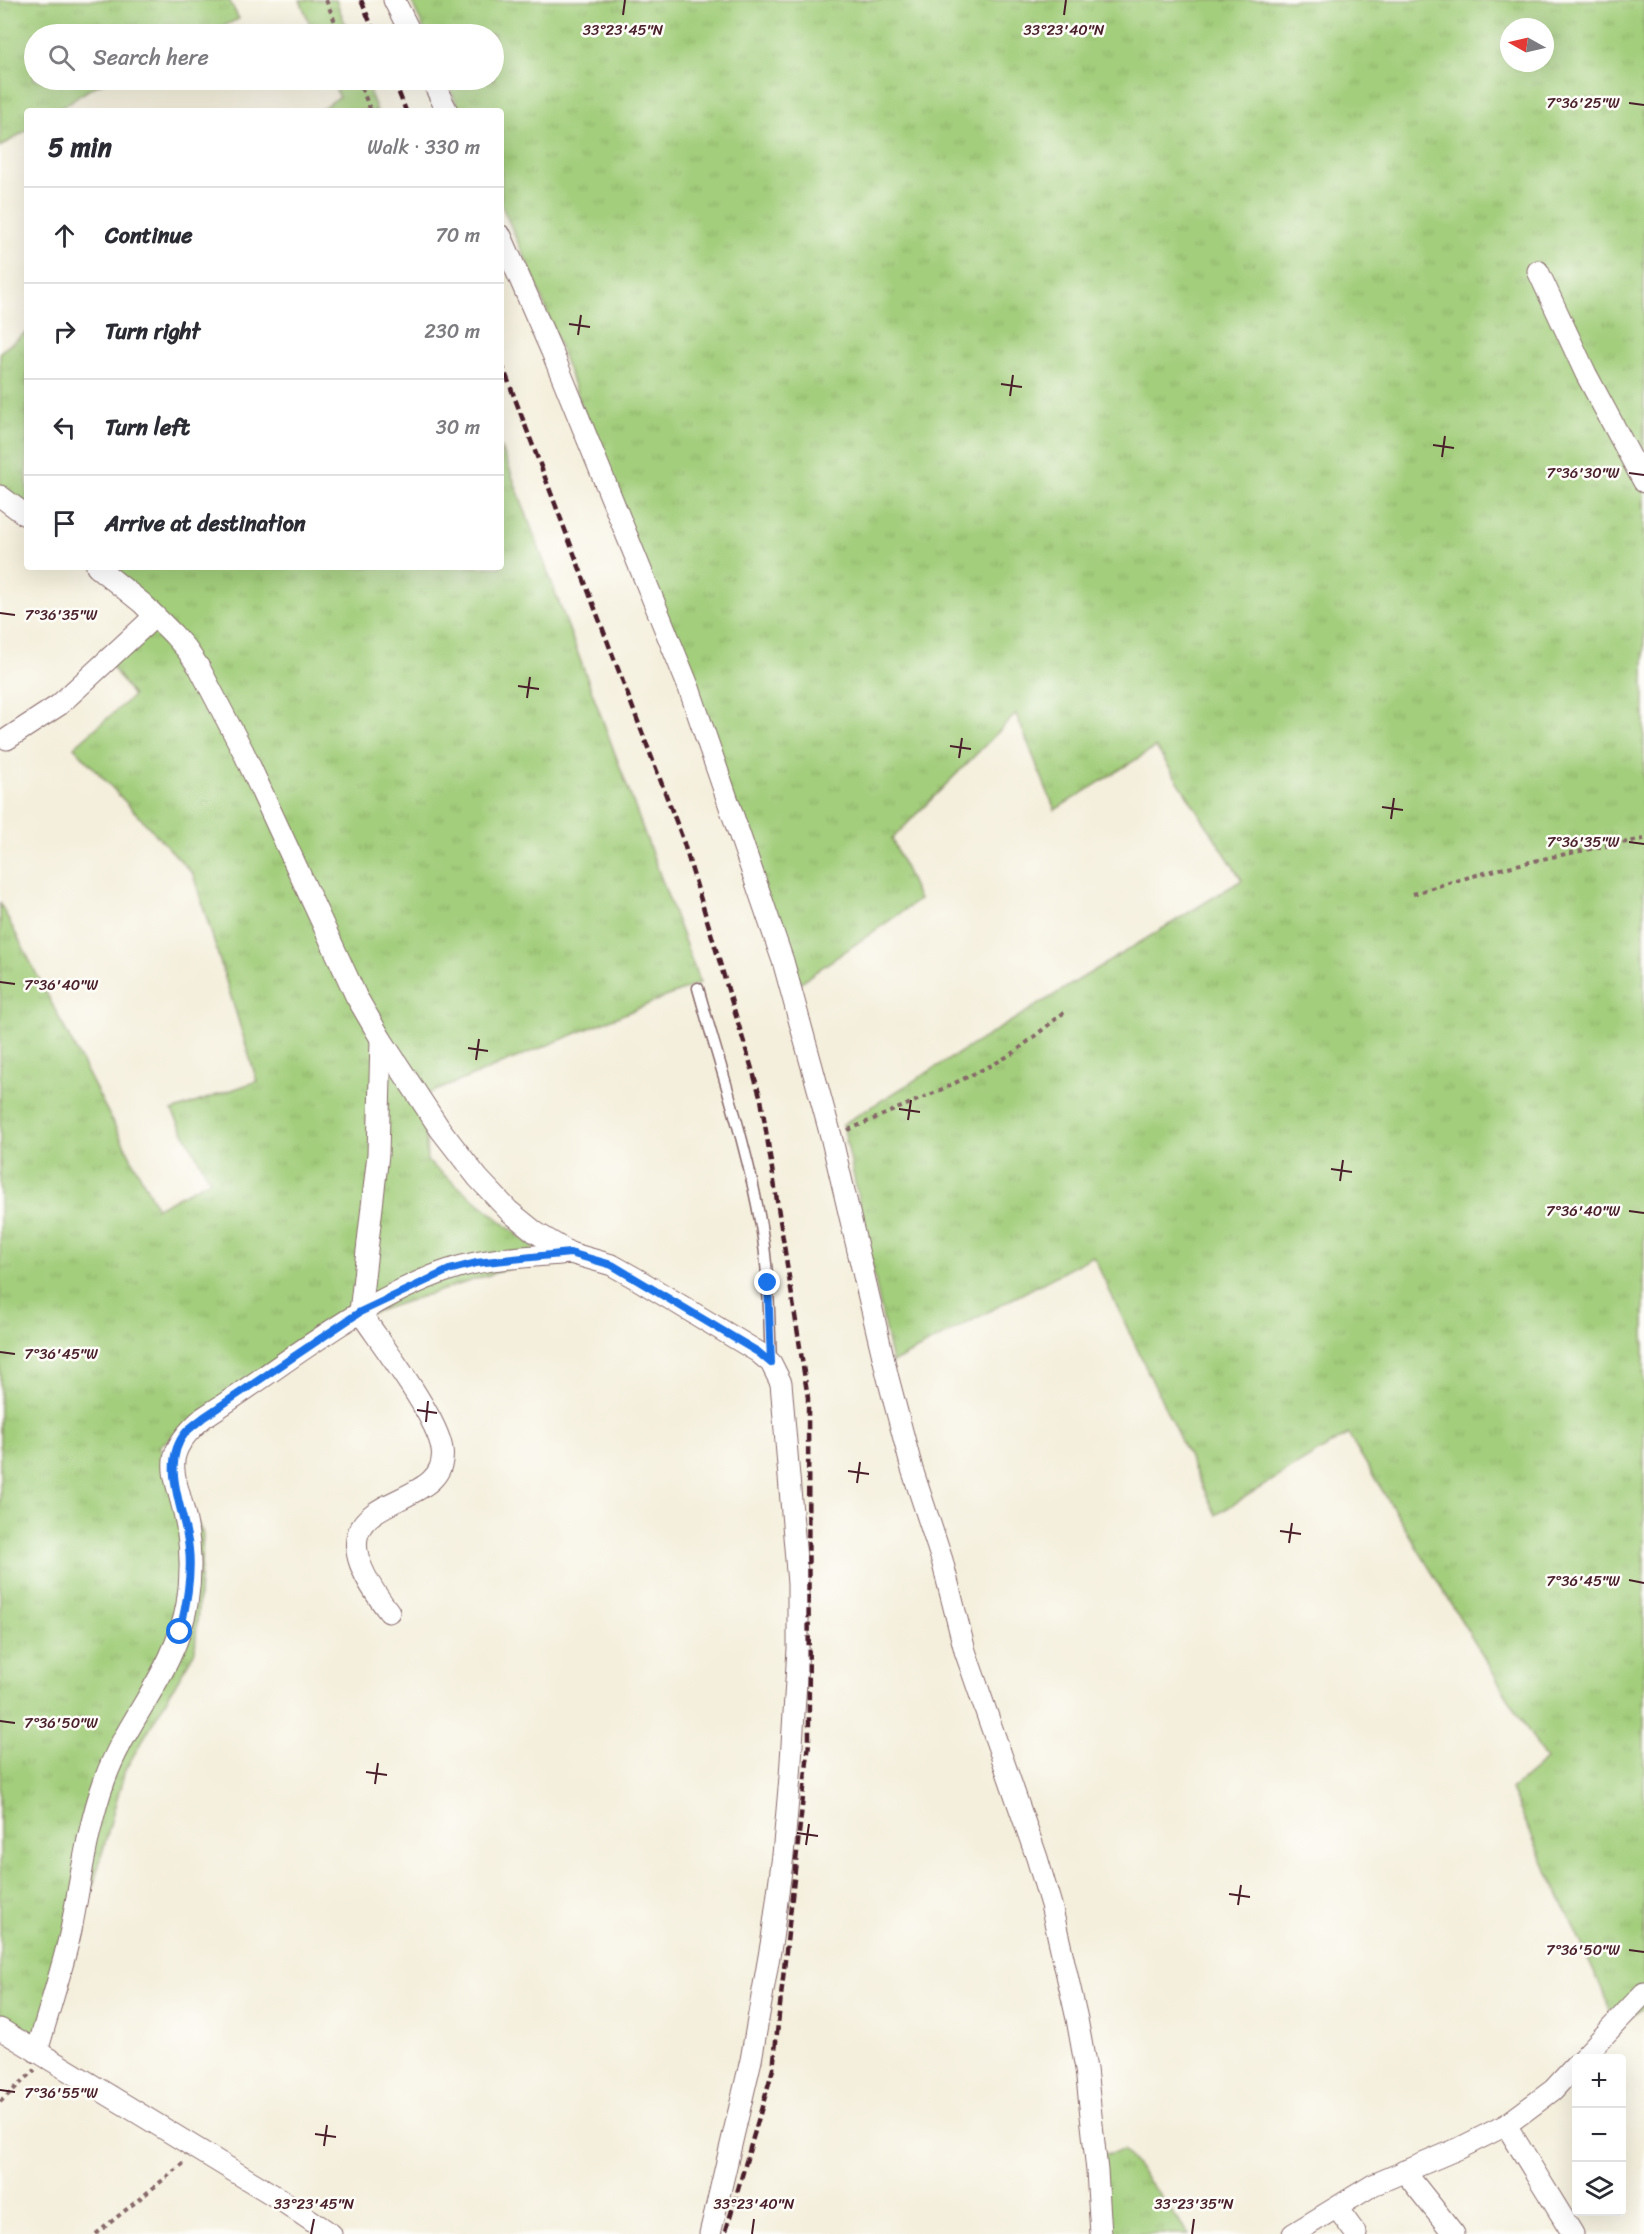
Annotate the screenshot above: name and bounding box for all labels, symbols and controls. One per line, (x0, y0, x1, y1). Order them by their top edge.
text: 33°23'45"N (583, 17, 664, 43)
text: 33°23'40"N (1024, 17, 1105, 43)
north arrow (1500, 18, 1554, 72)
search box (24, 24, 504, 90)
text: Search here (93, 38, 209, 77)
icon: search (45, 41, 78, 74)
text: 7°36'25"W (1547, 90, 1620, 116)
text: 5 min (48, 124, 112, 170)
text: Walk · 330 m (367, 130, 480, 165)
text: Continue (105, 216, 193, 255)
text: 70 m (435, 218, 480, 253)
icon: ahead (48, 219, 81, 252)
text: Turn right (105, 312, 200, 351)
text: 230 m (424, 314, 480, 349)
icon: right (48, 315, 81, 348)
text: Turn left (105, 408, 190, 447)
text: 30 m (436, 410, 480, 445)
icon: left (48, 411, 81, 444)
text: 7°36'30"W (1547, 460, 1620, 486)
text: Arrive at destination (105, 504, 306, 543)
icon: arrive (48, 507, 81, 540)
text: 7°36'35"W (25, 602, 98, 628)
text: 7°36'35"W (1547, 829, 1620, 855)
text: 7°36'40"W (24, 972, 98, 998)
text: 7°36'40"W (1546, 1198, 1620, 1224)
route end (754, 1269, 780, 1295)
text: 7°36'45"W (24, 1341, 98, 1367)
text: 7°36'45"W (1546, 1568, 1620, 1594)
route start (166, 1618, 192, 1644)
text: 7°36'50"W (24, 1710, 98, 1736)
text: 7°36'50"W (1546, 1937, 1620, 1963)
map controls (1572, 2054, 1626, 2216)
button: + (1572, 2054, 1626, 2108)
text: 7°36'55"W (24, 2080, 98, 2106)
button: − (1572, 2108, 1626, 2162)
button: layers (1572, 2162, 1626, 2216)
text: 33°23'45"N (274, 2191, 355, 2217)
text: 33°23'40"N (714, 2191, 795, 2217)
text: 33°23'35"N (1154, 2191, 1234, 2217)

